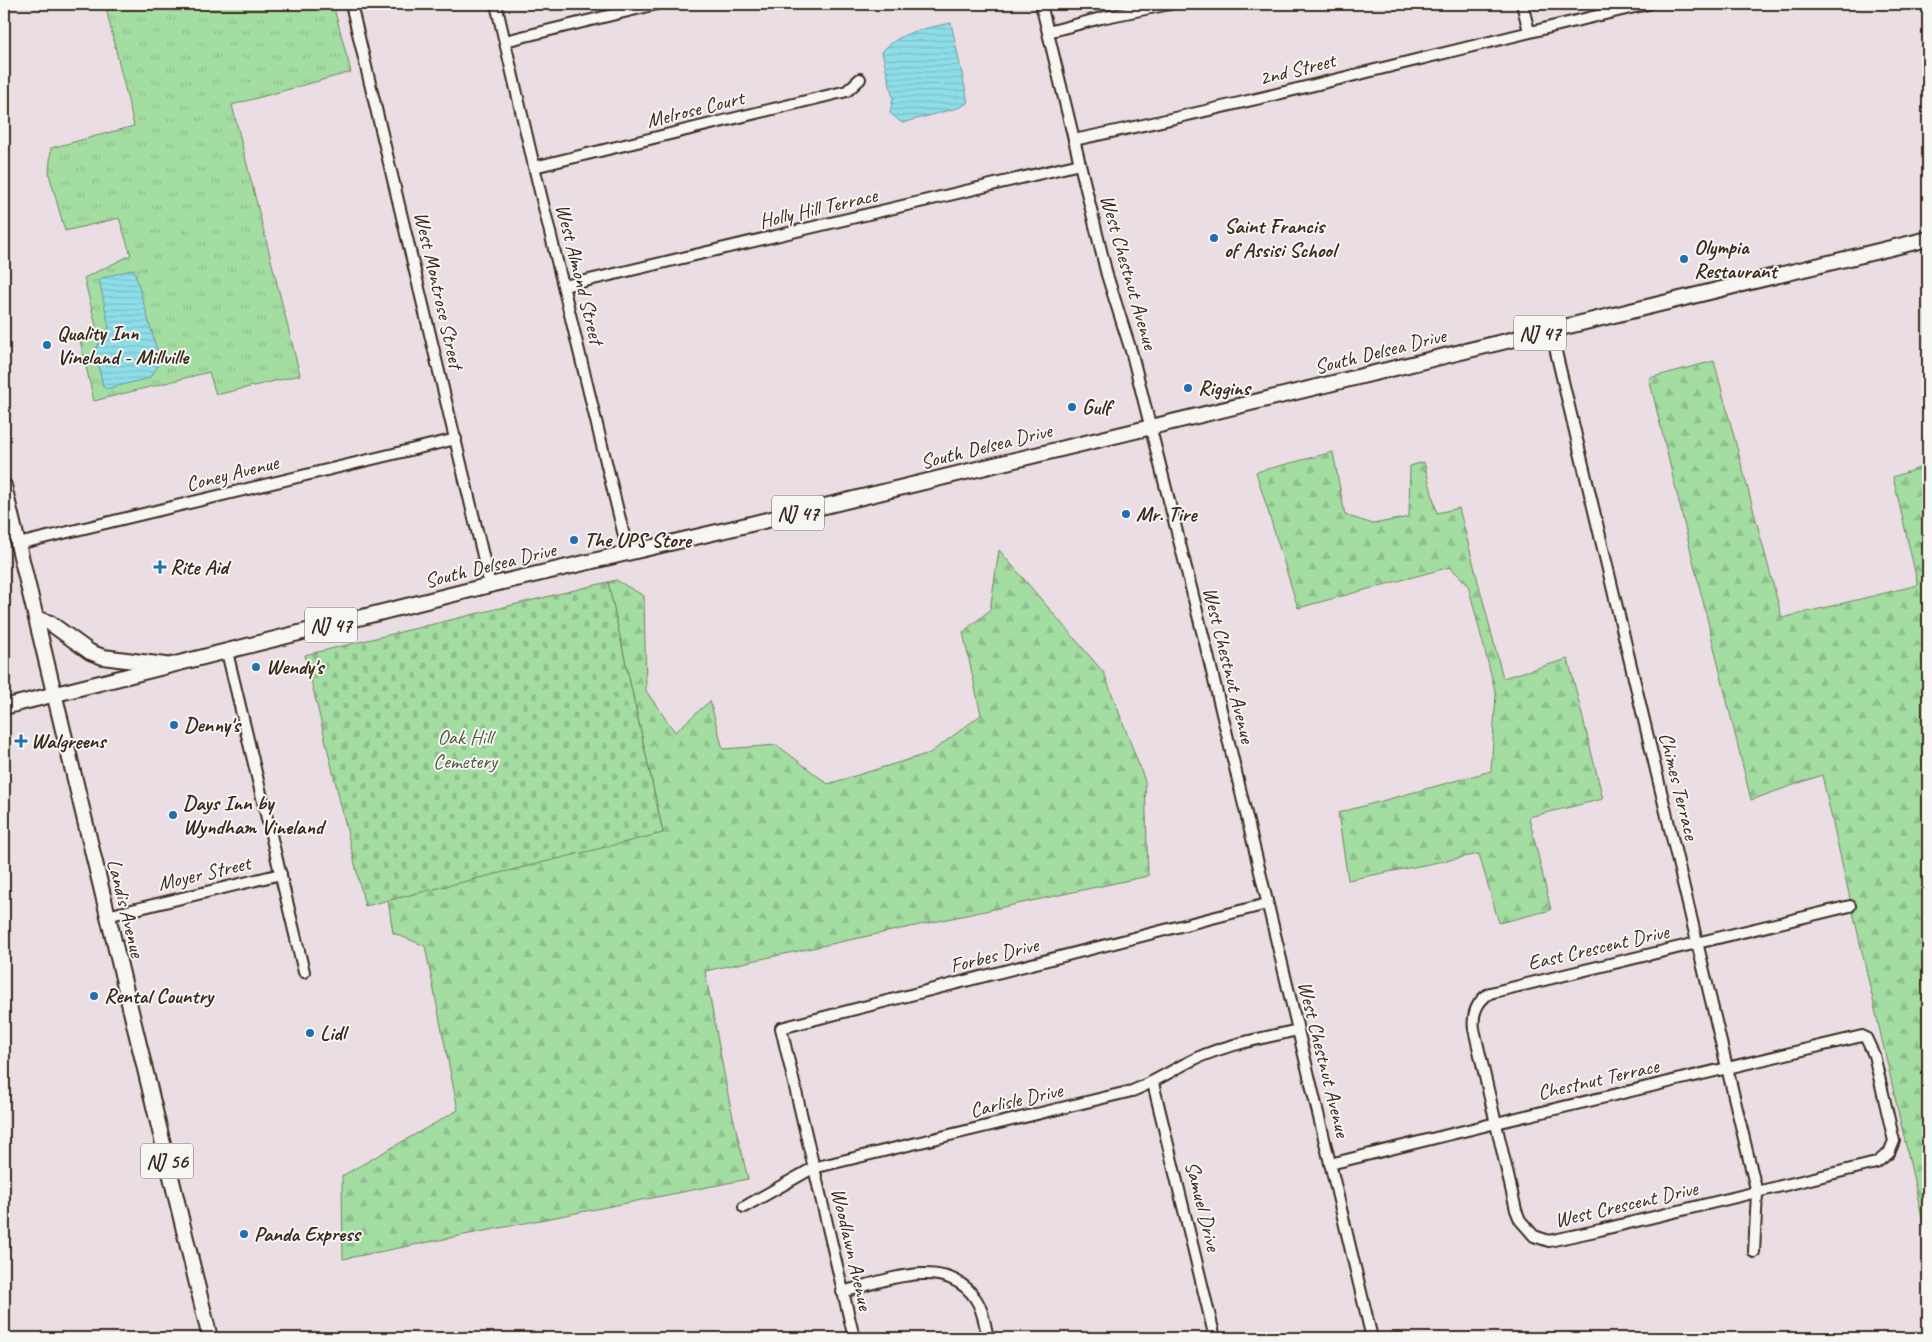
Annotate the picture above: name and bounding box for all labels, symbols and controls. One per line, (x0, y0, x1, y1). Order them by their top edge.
street label: 2nd Street (1256, 47, 1340, 91)
street label: Melrose Court (644, 84, 748, 134)
street label: Holly Hill Terrace (756, 182, 881, 234)
street label: West Chestnut Avenue (1095, 192, 1164, 353)
street label: West Almond Street (550, 201, 611, 350)
street label: West Montrose Street (408, 209, 470, 374)
place label: Saint Francis of Assisi School (1224, 213, 1340, 263)
marker: Saint Francis of Assisi School (1208, 232, 1220, 244)
place label: Olympia Restaurant (1694, 234, 1779, 284)
marker: Olympia Restaurant (1678, 253, 1690, 265)
road number: NJ 47 (1514, 316, 1566, 350)
place label: Quality Inn Vineland - Millville (57, 320, 190, 370)
street label: South Delsea Drive (1312, 322, 1450, 380)
marker: Quality Inn Vineland - Millville (41, 339, 53, 351)
place label: Riggins (1198, 375, 1253, 401)
marker: Riggins (1182, 382, 1194, 394)
place label: Gulf (1082, 394, 1115, 420)
marker: Gulf (1066, 401, 1078, 413)
street label: South Delsea Drive (918, 417, 1056, 475)
street label: Coney Avenue (183, 449, 282, 497)
road number: NJ 47 (772, 496, 824, 530)
place label: Mr. Tire (1136, 501, 1198, 527)
marker: Mr. Tire (1120, 508, 1132, 520)
place label: The UPS Store (584, 527, 693, 553)
marker: The UPS Store (568, 534, 580, 546)
street label: South Delsea Drive (422, 536, 560, 594)
place label: Rite Aid (170, 554, 231, 580)
marker: Rite Aid (154, 561, 166, 573)
street label: West Chestnut Avenue (1197, 584, 1261, 747)
road number: NJ 47 (305, 608, 357, 642)
place label: Wendy's (266, 654, 326, 680)
marker: Wendy's (250, 661, 262, 673)
place label: Denny's (184, 712, 242, 738)
marker: Denny's (168, 719, 180, 731)
park label: Oak Hill Cemetery (433, 724, 499, 774)
place label: Walgreens (31, 728, 108, 754)
street label: Chimes Terrace (1653, 730, 1705, 843)
marker: Walgreens (15, 735, 27, 747)
place label: Days Inn by Wyndham Vineland (183, 790, 327, 840)
marker: Days Inn by Wyndham Vineland (167, 809, 179, 821)
street label: Moyer Street (155, 849, 255, 896)
street label: Landis Avenue (101, 856, 151, 961)
street label: East Crescent Drive (1525, 918, 1672, 976)
street label: Forbes Drive (947, 931, 1043, 978)
street label: West Chestnut Avenue (1292, 978, 1356, 1141)
place label: Rental Country (104, 983, 215, 1009)
marker: Rental Country (88, 990, 100, 1002)
place label: Lidl (320, 1020, 350, 1046)
marker: Lidl (304, 1027, 316, 1039)
street label: Chestnut Terrace (1535, 1052, 1662, 1106)
street label: Carlisle Drive (967, 1076, 1066, 1123)
road number: NJ 56 (141, 1144, 193, 1178)
street label: Samuel Drive (1179, 1158, 1227, 1255)
street label: West Crescent Drive (1552, 1175, 1701, 1233)
street label: Woodlawn Avenue (825, 1186, 879, 1314)
place label: Panda Express (254, 1221, 362, 1247)
marker: Panda Express (238, 1228, 250, 1240)

